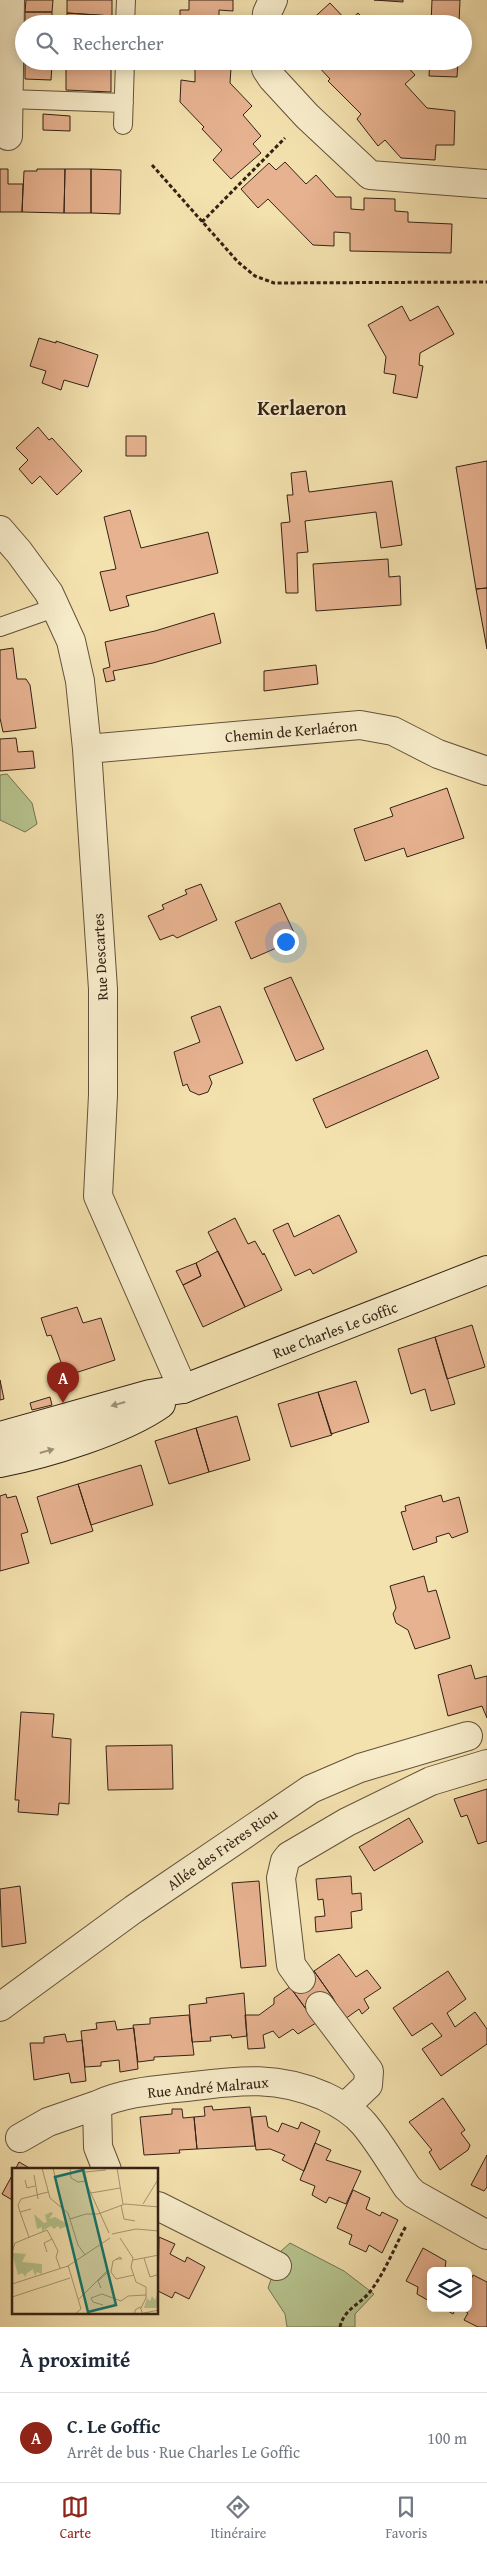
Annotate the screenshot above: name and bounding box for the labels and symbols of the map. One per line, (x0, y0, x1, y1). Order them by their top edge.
district label: Kerlaeron (257, 393, 347, 422)
street label: Chemin de Kerlaéron (224, 715, 359, 747)
street label: Rue Descartes (87, 913, 113, 1001)
your location (273, 929, 299, 955)
street label: Rue Charles Le Goffic (270, 1296, 401, 1363)
pin: A (47, 1362, 79, 1403)
one-way arrow (111, 1400, 126, 1408)
one-way arrow (40, 1447, 55, 1455)
street label: Allée des Frères Riou (162, 1802, 282, 1895)
street label: Rue André Malraux (147, 2071, 270, 2103)
inset map (12, 2168, 159, 2314)

